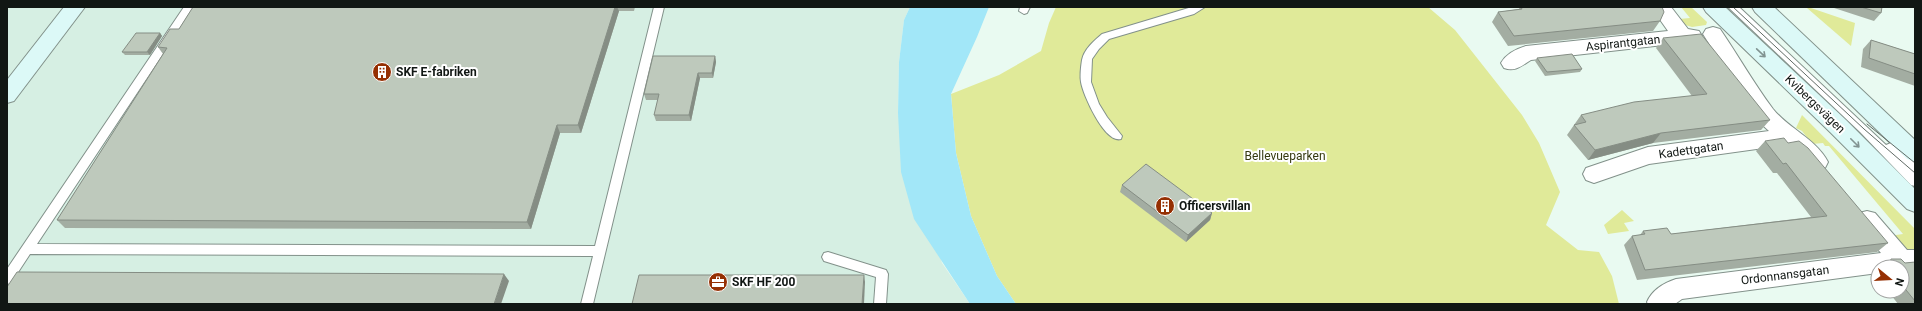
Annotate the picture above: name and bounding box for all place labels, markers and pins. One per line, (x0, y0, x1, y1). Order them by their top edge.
building icon: SKF E-fabriken (371, 61, 393, 83)
place label: SKF E-fabriken (396, 65, 477, 79)
building icon: Officersvillan (1154, 195, 1176, 217)
place label: Officersvillan (1179, 199, 1251, 213)
office icon: SKF HF 200 (707, 271, 729, 293)
place label: SKF HF 200 (732, 275, 795, 289)

